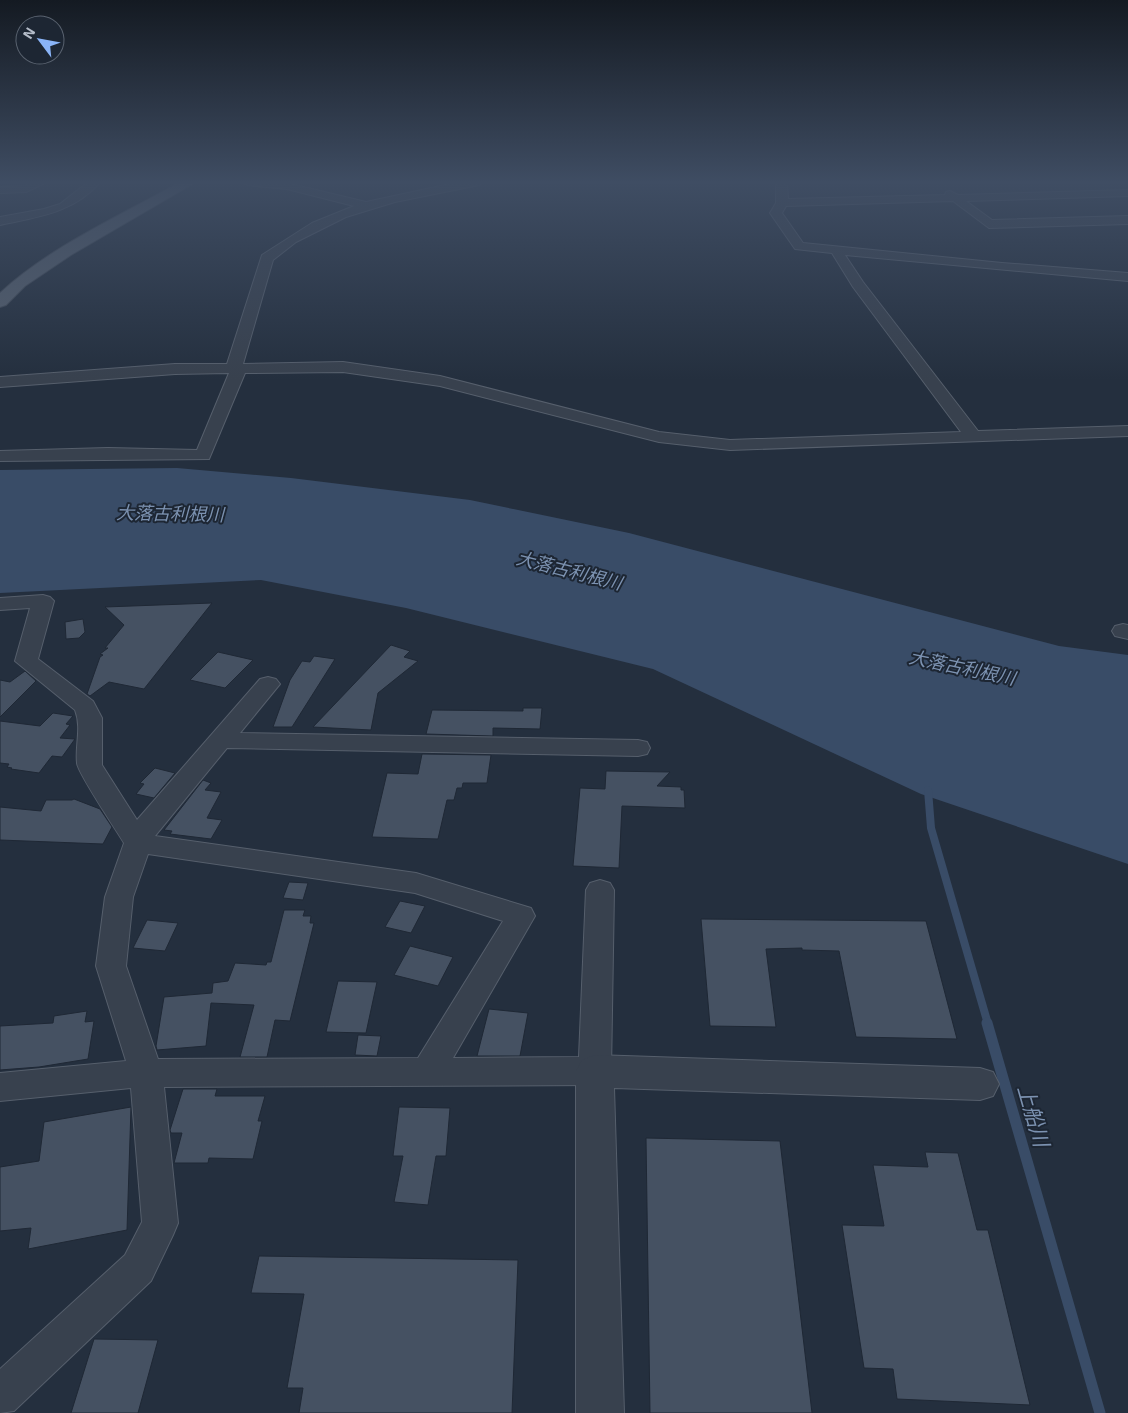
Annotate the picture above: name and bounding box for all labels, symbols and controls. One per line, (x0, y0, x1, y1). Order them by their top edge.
north arrow (15, 15, 65, 65)
text: N (19, 24, 38, 42)
water label: 大落古利根川 (116, 501, 226, 525)
water label: 大落古利根川 (514, 546, 626, 594)
water label: 大落古利根川 (907, 645, 1019, 689)
water label: 上船川 (1014, 1082, 1056, 1151)

